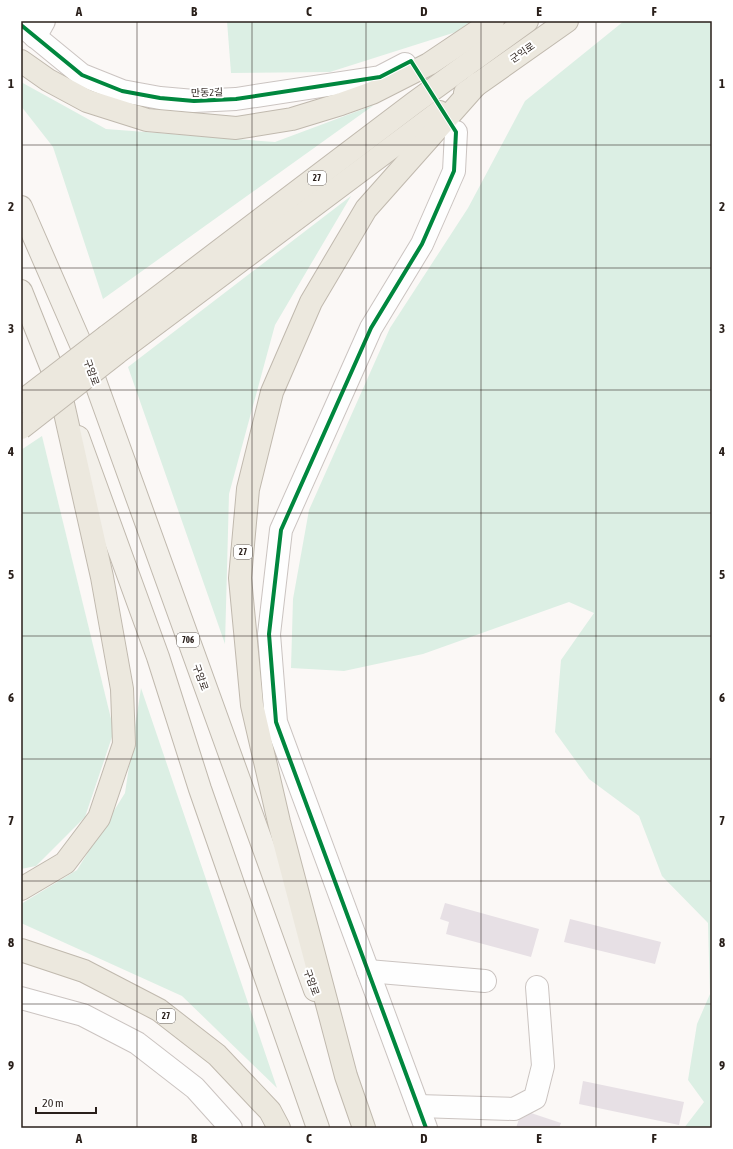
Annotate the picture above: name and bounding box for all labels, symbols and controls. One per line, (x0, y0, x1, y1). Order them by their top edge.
text: A (75, 4, 83, 19)
text: B (191, 4, 198, 19)
text: C (306, 4, 312, 19)
text: D (420, 4, 428, 19)
text: E (536, 4, 542, 19)
text: F (651, 4, 657, 19)
street label: 군익로 (508, 40, 537, 65)
text: 1 (8, 76, 14, 91)
text: 1 (719, 76, 725, 91)
street label: 만동2길 (191, 86, 223, 99)
road number: 27 (308, 171, 326, 185)
text: 2 (8, 199, 14, 214)
text: 2 (719, 199, 725, 214)
text: 3 (8, 321, 14, 336)
text: 3 (719, 321, 725, 336)
street label: 구암로 (82, 357, 101, 387)
text: 4 (7, 444, 14, 459)
text: 4 (718, 444, 725, 459)
road number: 27 (234, 545, 252, 559)
text: 5 (8, 567, 14, 582)
text: 5 (719, 567, 725, 582)
road number: 706 (177, 633, 199, 647)
street label: 구암로 (191, 662, 210, 692)
text: 6 (8, 690, 14, 705)
text: 6 (719, 690, 725, 705)
text: 7 (8, 813, 14, 828)
text: 7 (719, 813, 725, 828)
text: 8 (8, 935, 14, 950)
text: 8 (719, 935, 725, 950)
street label: 구암로 (302, 967, 321, 997)
road number: 27 (157, 1009, 175, 1023)
text: 9 (8, 1058, 14, 1073)
text: 9 (719, 1058, 725, 1073)
scale bar (36, 1089, 96, 1115)
text: 20 m (42, 1096, 64, 1110)
text: A (75, 1131, 83, 1146)
text: B (191, 1131, 198, 1146)
text: C (306, 1131, 312, 1146)
text: D (420, 1131, 428, 1146)
text: E (536, 1131, 542, 1146)
text: F (651, 1131, 657, 1146)

